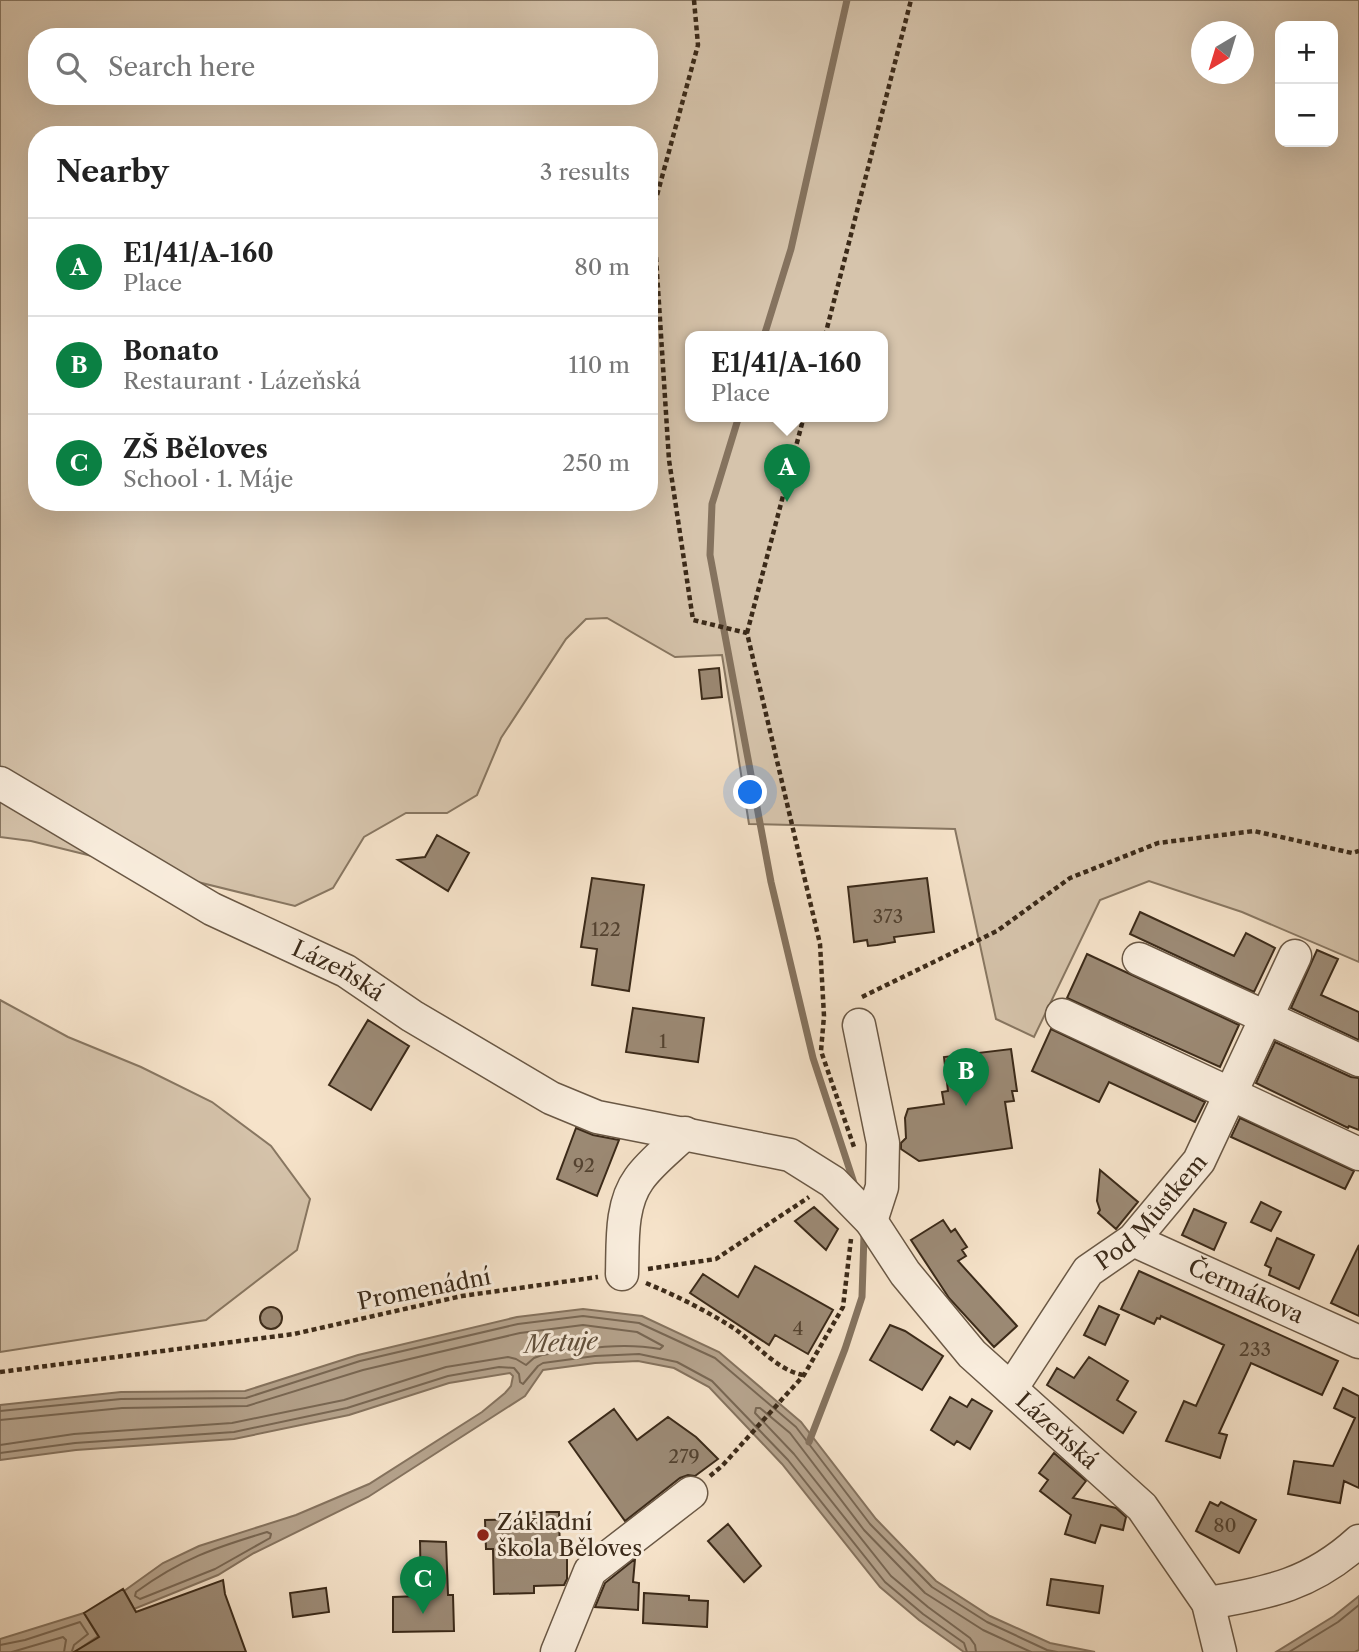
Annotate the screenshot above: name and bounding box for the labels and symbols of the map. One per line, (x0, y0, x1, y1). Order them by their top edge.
north arrow (1191, 21, 1254, 84)
pin: A (764, 444, 810, 502)
your location (733, 775, 767, 809)
house number: 373 (873, 905, 903, 928)
house number: 122 (591, 918, 621, 941)
street label: Lázeňská (288, 934, 390, 1007)
house number: 1 (659, 1030, 667, 1053)
pin: B (943, 1048, 989, 1106)
street label: Pod Můstkem (1090, 1148, 1213, 1276)
house number: 92 (573, 1154, 595, 1177)
street label: Čermákova (1184, 1253, 1309, 1330)
street label: Promenádní (355, 1262, 493, 1316)
house number: 4 (793, 1317, 804, 1340)
water label: Metuje (521, 1326, 600, 1359)
house number: 233 (1239, 1338, 1271, 1361)
street label: Lázeňská (1010, 1386, 1105, 1475)
house number: 279 (668, 1445, 700, 1468)
place label: Základní škola Běloves (497, 1508, 642, 1562)
house number: 80 (1213, 1514, 1237, 1537)
marker: Základní škola Běloves (475, 1527, 491, 1543)
pin: C (400, 1556, 446, 1614)

